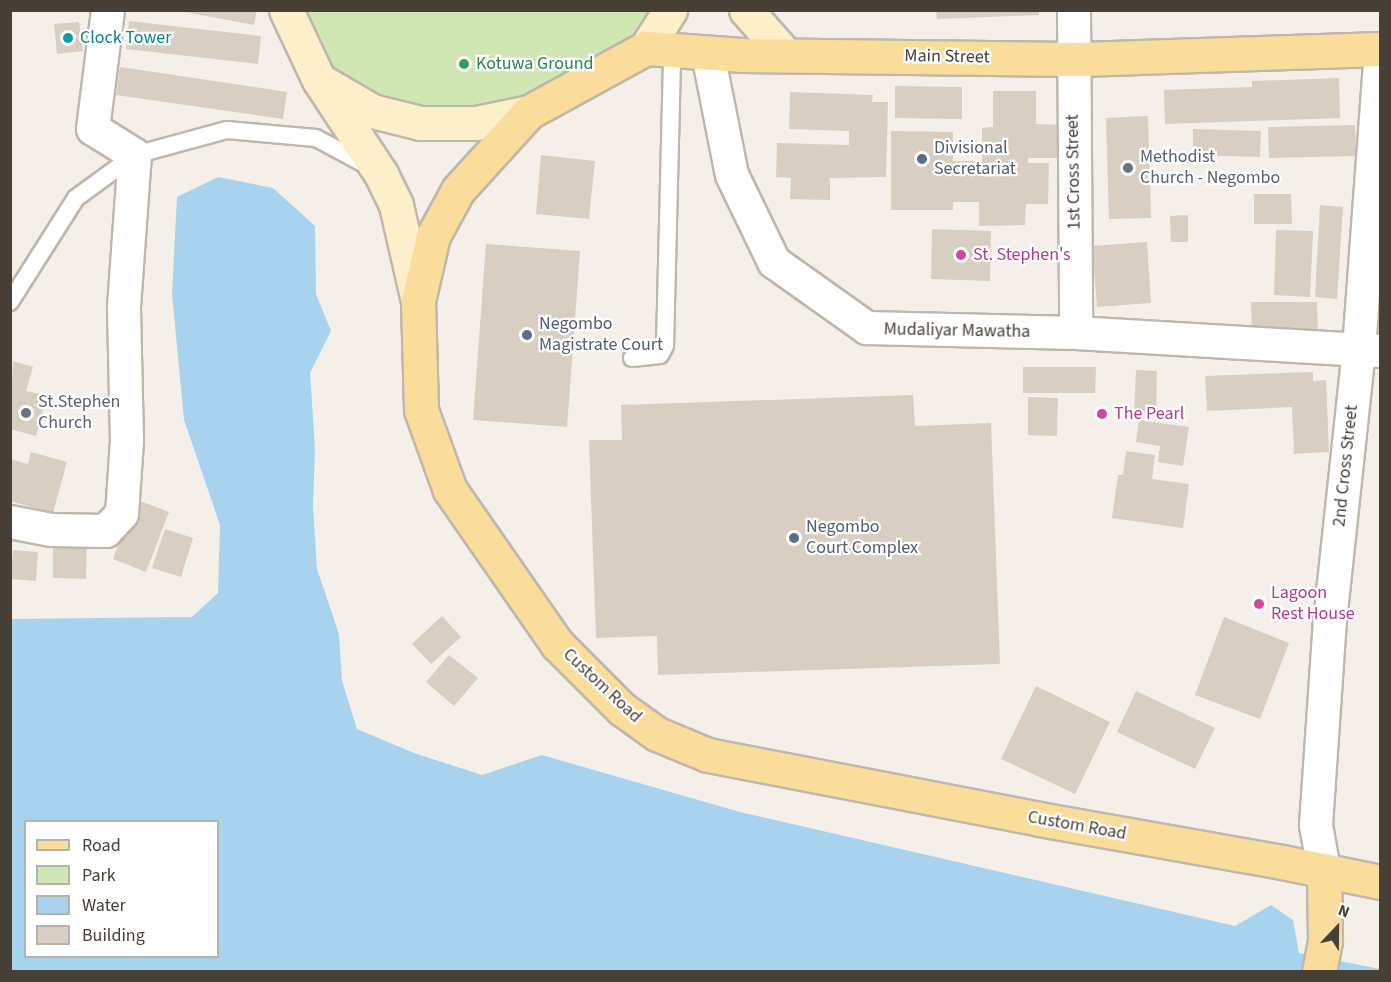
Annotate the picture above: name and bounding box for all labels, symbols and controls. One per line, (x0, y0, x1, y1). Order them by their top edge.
place label: Clock Tower (80, 27, 172, 49)
marker: Clock Tower (61, 31, 75, 45)
street label: Main Street (904, 45, 990, 69)
place label: Kotuwa Ground (476, 53, 594, 75)
marker: Kotuwa Ground (457, 57, 471, 71)
street label: 1st Cross Street (1062, 114, 1086, 230)
place label: Divisional Secretariat (934, 138, 1016, 180)
place label: Methodist Church - Negombo (1140, 147, 1280, 190)
marker: Divisional Secretariat (915, 152, 929, 166)
marker: Methodist Church - Negombo (1121, 161, 1135, 175)
place label: St. Stephen's (973, 244, 1071, 266)
marker: St. Stephen's (954, 248, 968, 262)
place label: Negombo Magistrate Court (539, 314, 663, 356)
street label: Mudaliyar Mawatha (884, 319, 1030, 343)
marker: Negombo Magistrate Court (520, 328, 534, 342)
place label: St.Stephen Church (38, 392, 120, 434)
place label: The Pearl (1114, 403, 1184, 425)
street label: 2nd Cross Street (1329, 404, 1363, 528)
marker: St.Stephen Church (19, 406, 33, 420)
marker: The Pearl (1095, 407, 1109, 421)
place label: Negombo Court Complex (806, 517, 918, 560)
marker: Negombo Court Complex (787, 531, 801, 545)
place label: Lagoon Rest House (1271, 583, 1355, 626)
marker: Lagoon Rest House (1252, 597, 1266, 611)
street label: Custom Road (558, 644, 646, 728)
street label: Custom Road (1026, 807, 1128, 845)
legend (24, 820, 219, 958)
text: Road (82, 833, 121, 858)
text: Park (82, 863, 116, 888)
text: Water (82, 893, 126, 918)
north arrow (1307, 898, 1367, 958)
text: N (1335, 899, 1353, 923)
text: Building (82, 923, 145, 948)

